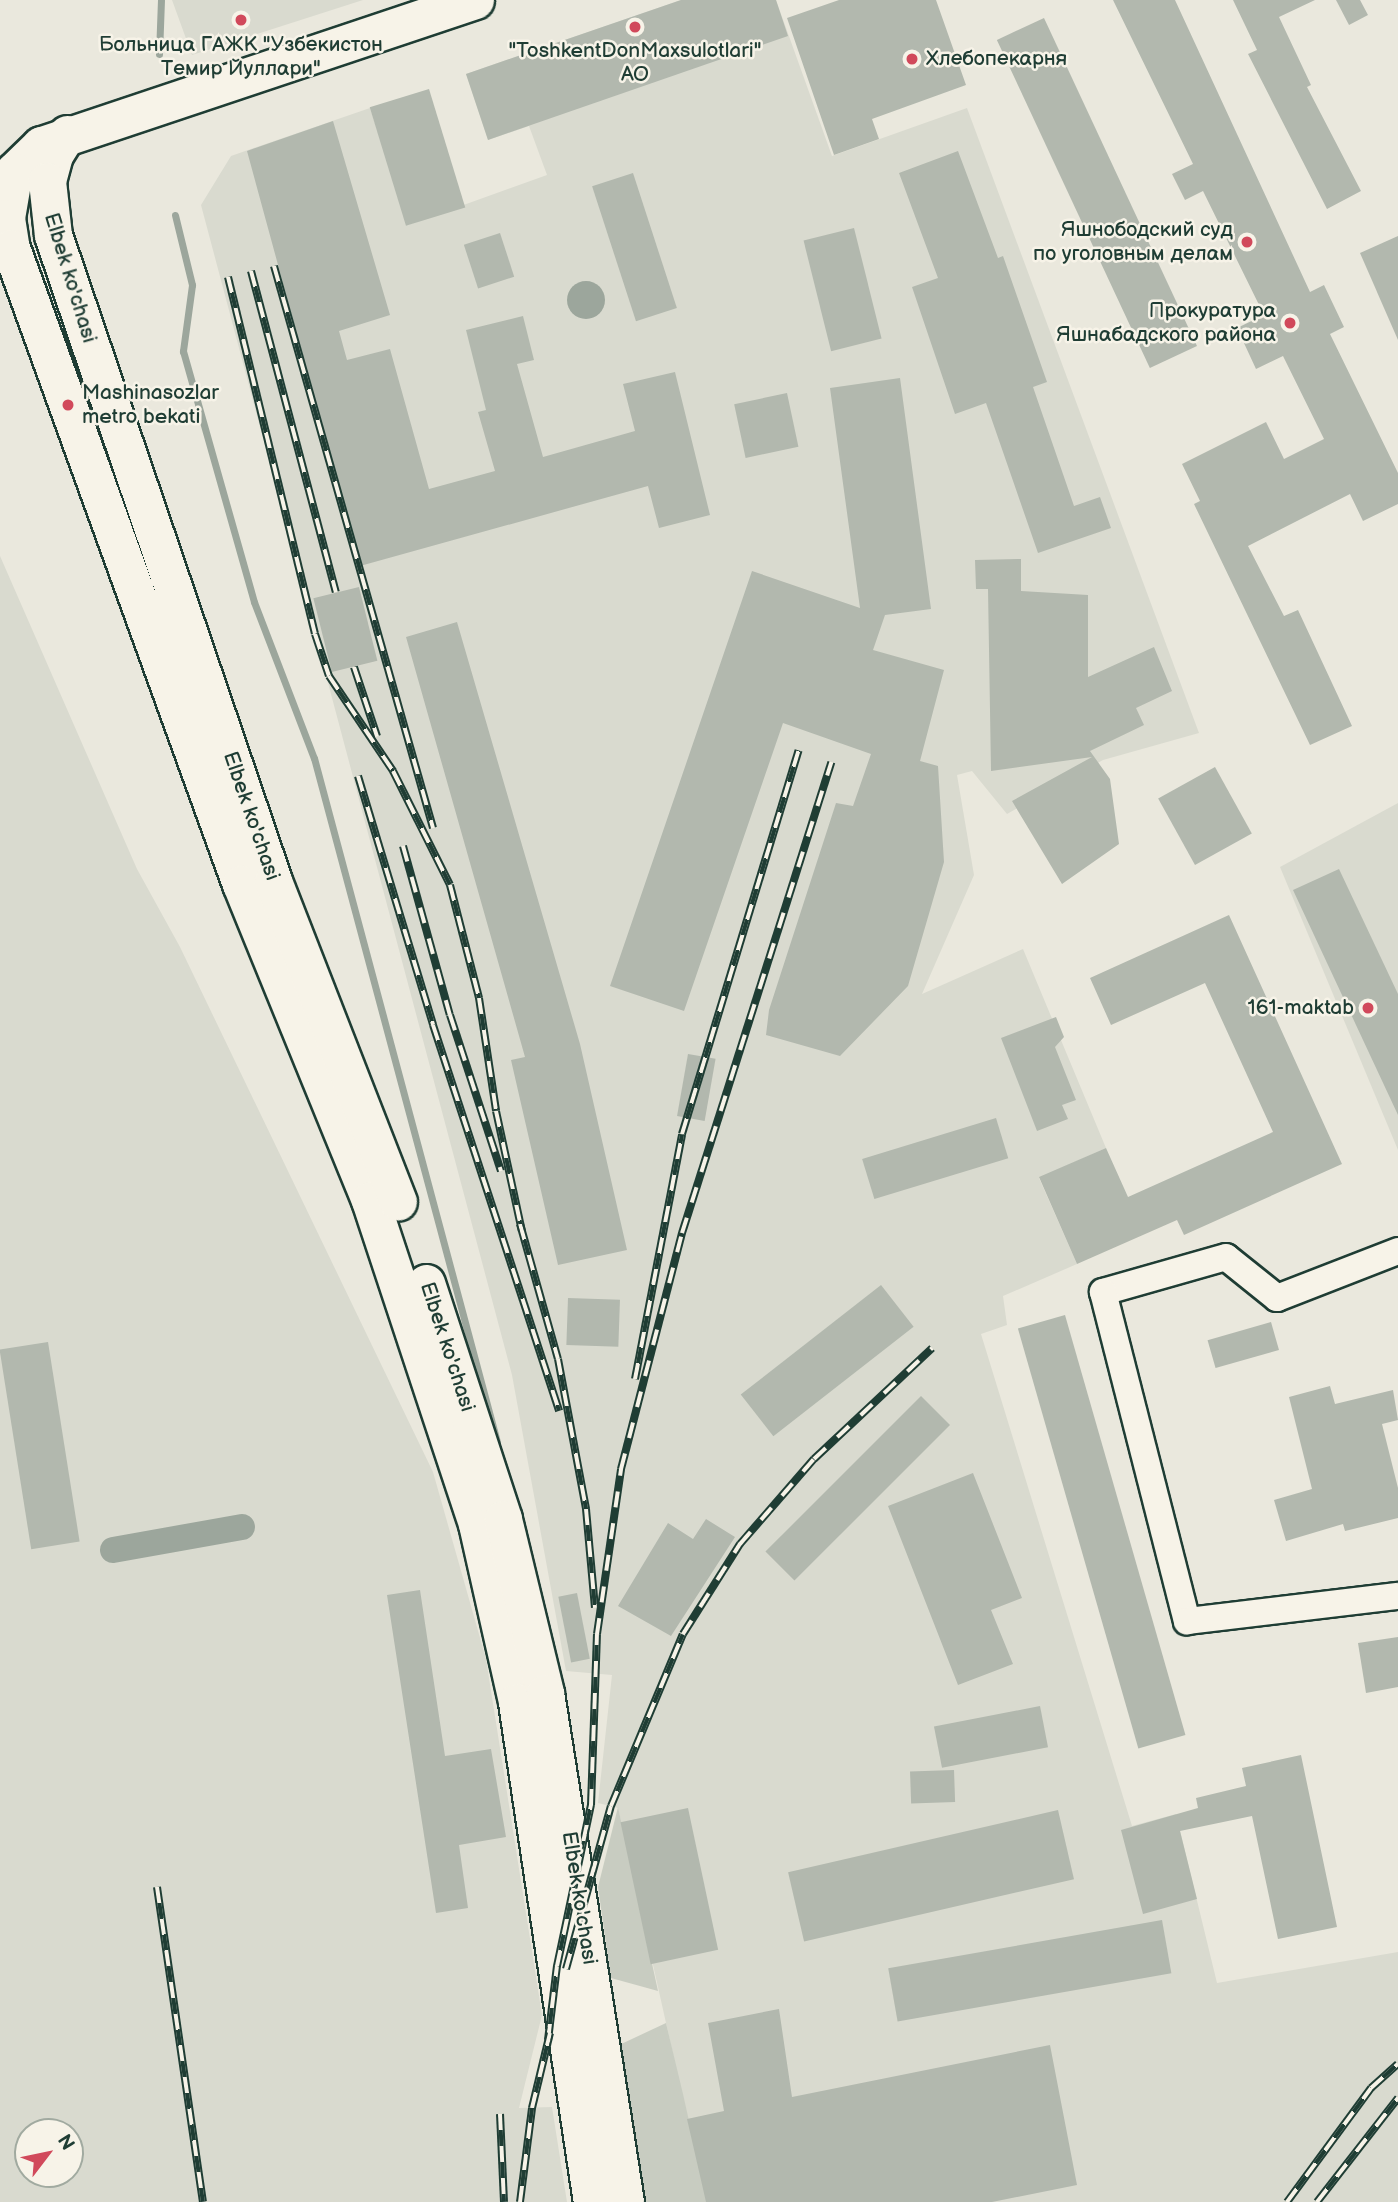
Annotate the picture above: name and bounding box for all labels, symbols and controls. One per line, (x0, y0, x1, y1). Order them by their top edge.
marker: Больница ГАЖК "Узбекистон Темир Йуллари" (231, 10, 251, 30)
marker: "ToshkentDonMaxsulotlari" AO (627, 19, 643, 35)
place label: Больница ГАЖК "Узбекистон Темир Йуллари" (99, 32, 383, 82)
place label: "ToshkentDonMaxsulotlari" AO (509, 38, 761, 88)
place label: Хлебопекарня (926, 46, 1067, 72)
marker: Хлебопекарня (904, 51, 920, 67)
street label: Elbek ko'chasi (38, 210, 102, 346)
place label: Яшнободский суд по уголовным делам (1033, 217, 1233, 267)
marker: Яшнободский суд по уголовным делам (1239, 234, 1255, 250)
place label: Прокуратура Яшнабадского района (1056, 298, 1276, 348)
marker: Прокуратура Яшнабадского района (1282, 315, 1298, 331)
place label: Mashinasozlar metro bekati (82, 380, 219, 430)
marker: Mashinasozlar metro bekati (60, 397, 76, 413)
street label: Elbek ko'chasi (217, 748, 285, 884)
place label: 161-maktab (1248, 995, 1354, 1021)
marker: 161-maktab (1360, 1000, 1376, 1016)
street label: Elbek ko'chasi (414, 1279, 480, 1415)
street label: Elbek ko'chasi (556, 1830, 602, 1966)
north arrow (14, 2118, 84, 2188)
text: N (52, 2131, 79, 2155)

